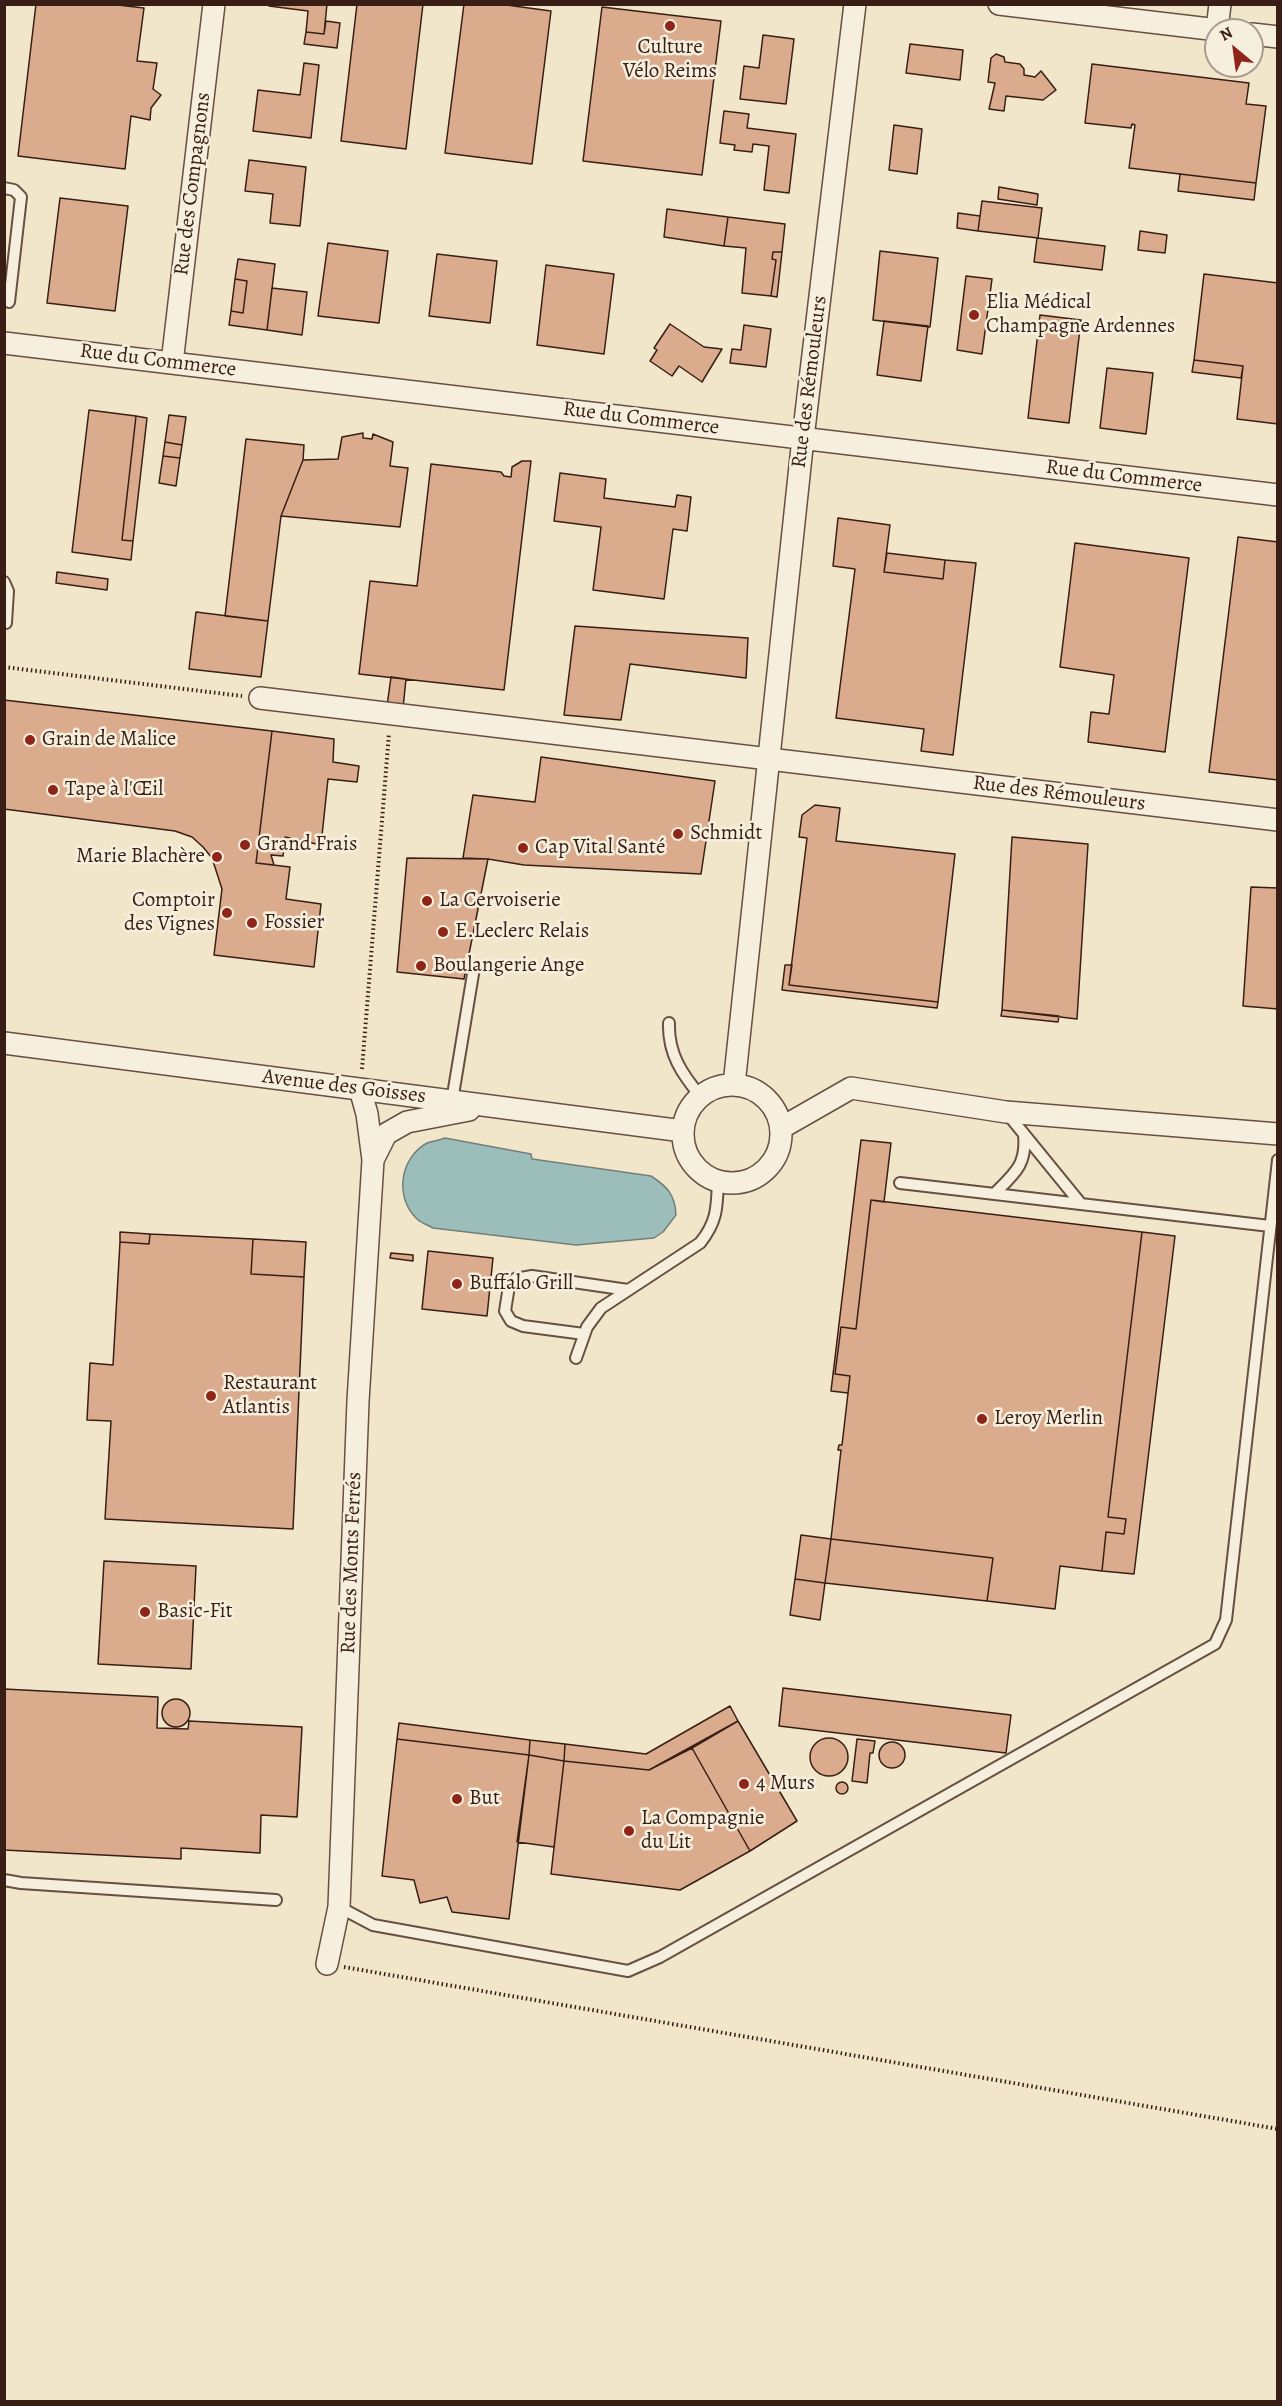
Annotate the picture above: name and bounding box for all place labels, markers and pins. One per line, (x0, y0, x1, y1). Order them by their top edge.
marker: Culture Vélo Reims (663, 19, 677, 33)
place label: Culture Vélo Reims (623, 35, 717, 85)
place label: Elia Médical Champagne Ardennes (986, 290, 1175, 340)
marker: Elia Médical Champagne Ardennes (967, 308, 981, 322)
place label: Grain de Malice (42, 727, 176, 753)
marker: Grain de Malice (23, 733, 37, 747)
place label: Tape à l'Œil (65, 777, 163, 803)
marker: Tape à l'Œil (46, 783, 60, 797)
place label: Schmidt (690, 821, 762, 847)
marker: Schmidt (671, 827, 685, 841)
place label: Grand Frais (257, 832, 357, 858)
place label: Cap Vital Santé (535, 835, 665, 861)
marker: Grand Frais (238, 838, 252, 852)
marker: Cap Vital Santé (516, 841, 530, 855)
place label: Marie Blachère (76, 844, 205, 870)
marker: Marie Blachère (210, 850, 224, 864)
place label: Comptoir des Vignes (124, 888, 215, 938)
place label: La Cervoiserie (439, 888, 561, 914)
marker: La Cervoiserie (420, 894, 434, 908)
marker: Comptoir des Vignes (220, 906, 234, 920)
place label: Fossier (264, 910, 325, 936)
marker: Fossier (245, 916, 259, 930)
place label: E.Leclerc Relais (455, 919, 589, 945)
marker: E.Leclerc Relais (436, 925, 450, 939)
place label: Boulangerie Ange (433, 953, 584, 979)
marker: Boulangerie Ange (414, 959, 428, 973)
place label: Buffalo Grill (469, 1271, 573, 1297)
marker: Buffalo Grill (450, 1277, 464, 1291)
place label: Restaurant Atlantis (223, 1371, 317, 1421)
marker: Restaurant Atlantis (204, 1389, 218, 1403)
place label: Leroy Merlin (994, 1406, 1103, 1432)
marker: Leroy Merlin (975, 1412, 989, 1426)
place label: Basic-Fit (157, 1599, 233, 1625)
marker: Basic-Fit (138, 1605, 152, 1619)
place label: 4 Murs (756, 1771, 815, 1797)
marker: 4 Murs (737, 1777, 751, 1791)
place label: But (469, 1786, 500, 1812)
marker: But (450, 1792, 464, 1806)
place label: La Compagnie du Lit (641, 1806, 764, 1856)
marker: La Compagnie du Lit (622, 1824, 636, 1838)

